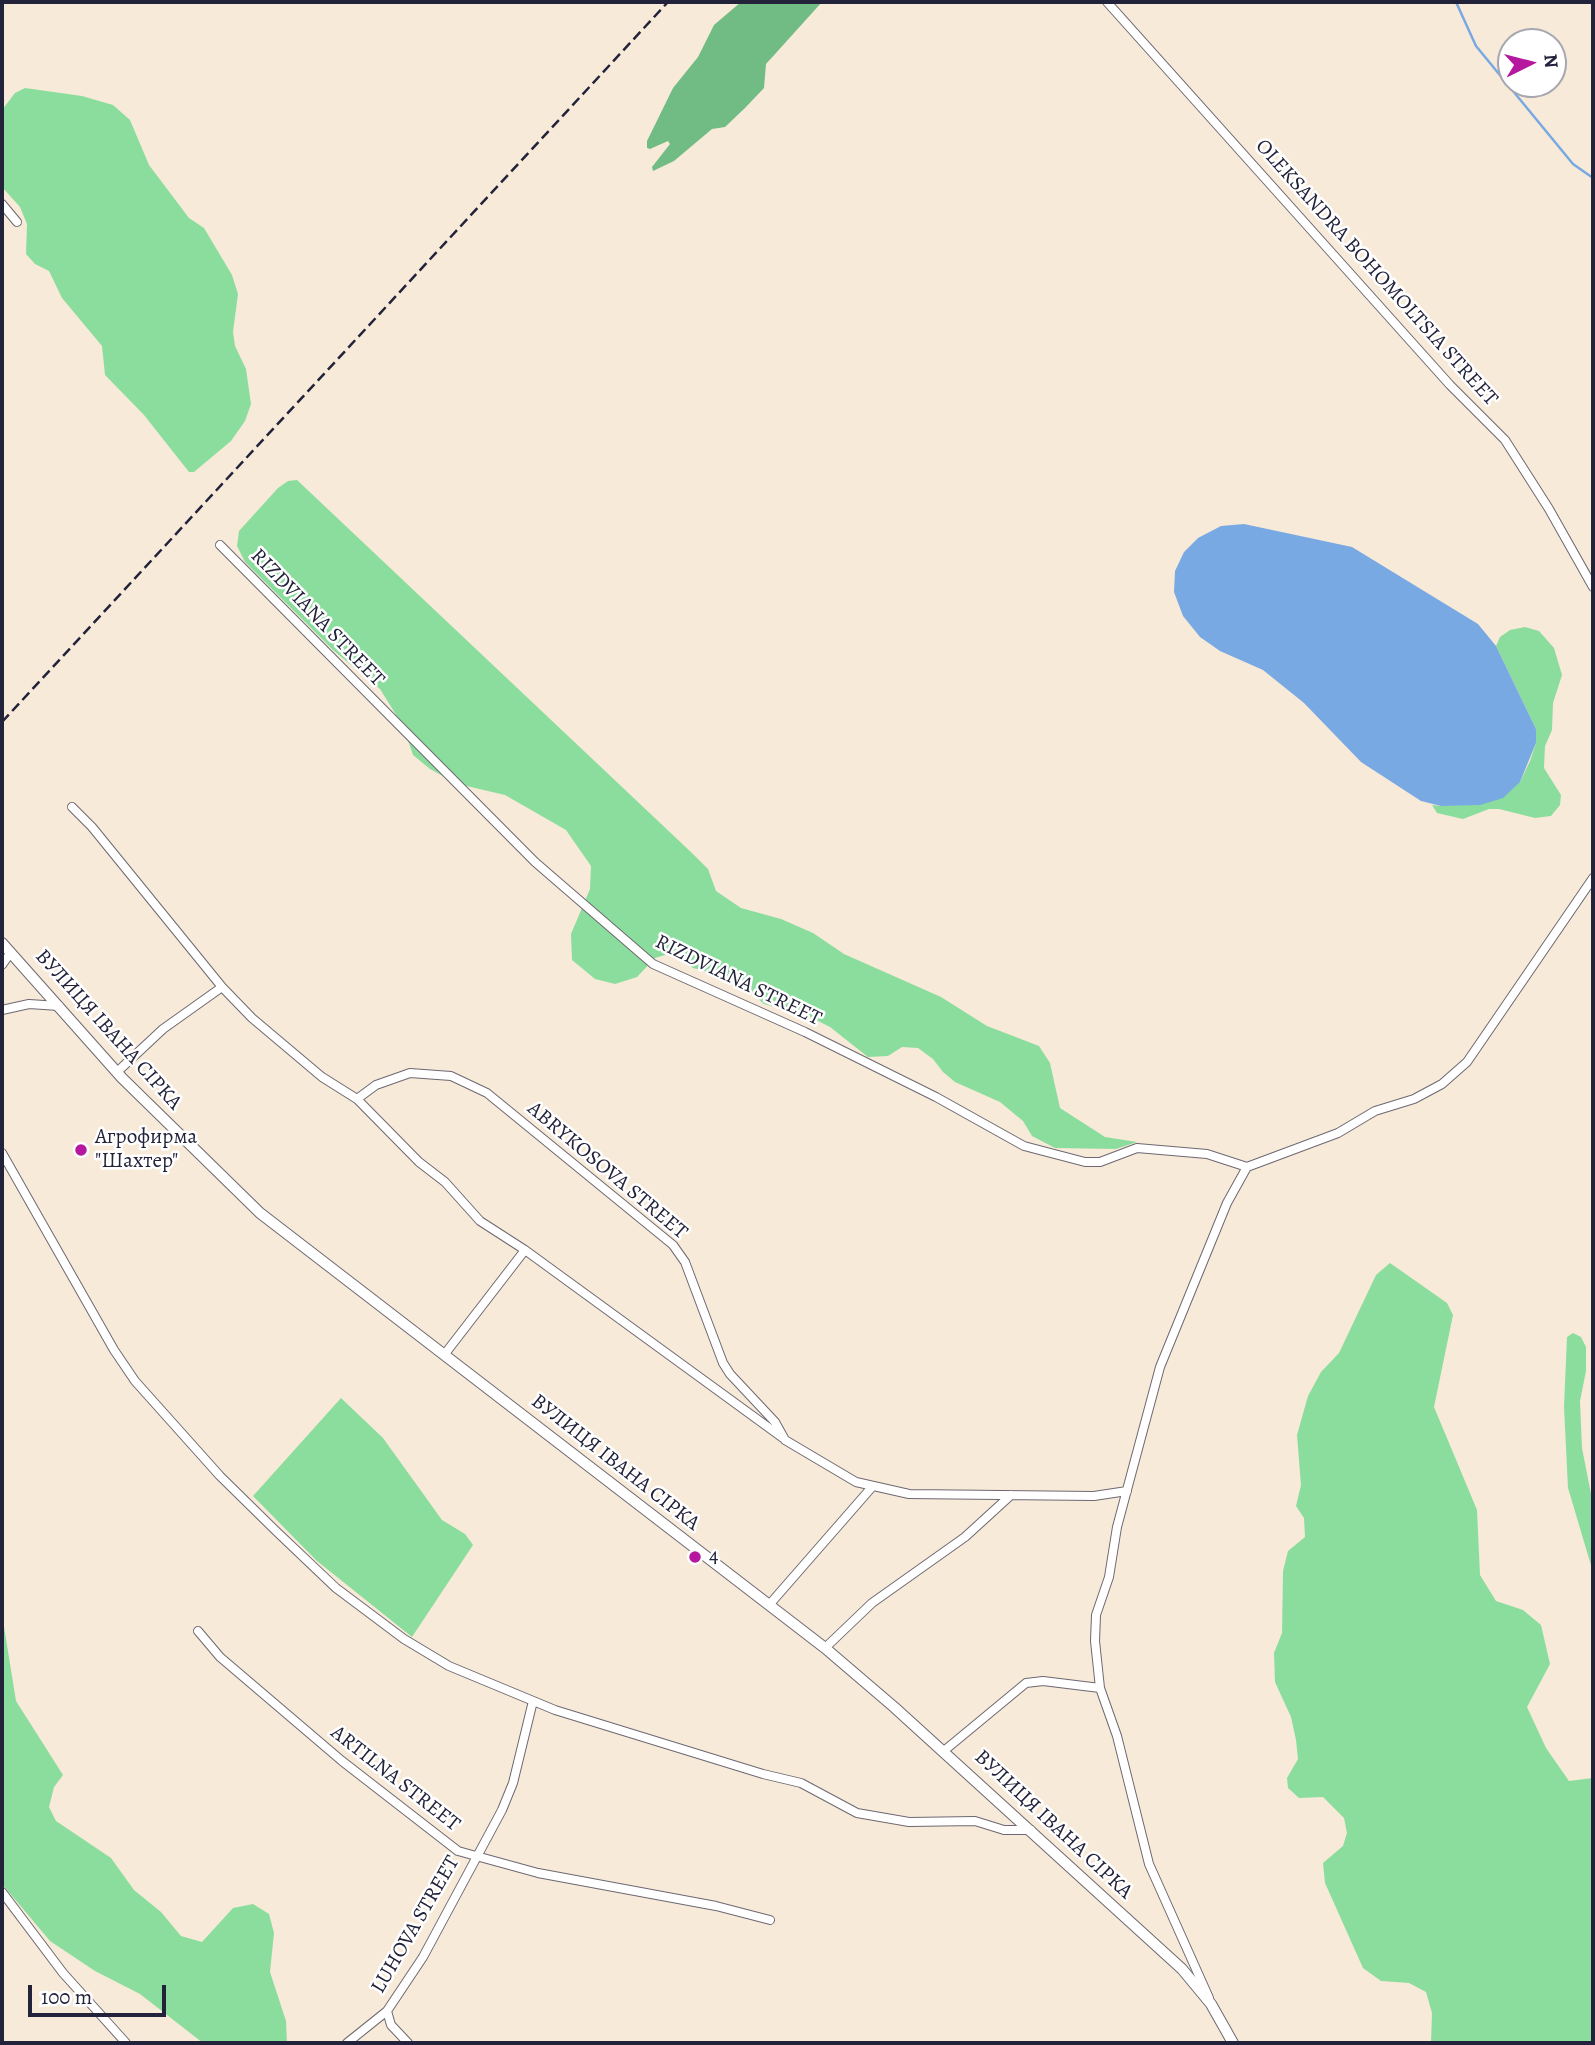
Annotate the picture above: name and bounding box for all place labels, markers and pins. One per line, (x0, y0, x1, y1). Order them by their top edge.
place label: Агрофирма "Шахтер" (95, 1125, 197, 1175)
marker: Агрофирма "Шахтер" (73, 1142, 89, 1158)
place label: 4 (709, 1544, 719, 1570)
marker: 4 (687, 1549, 703, 1565)

